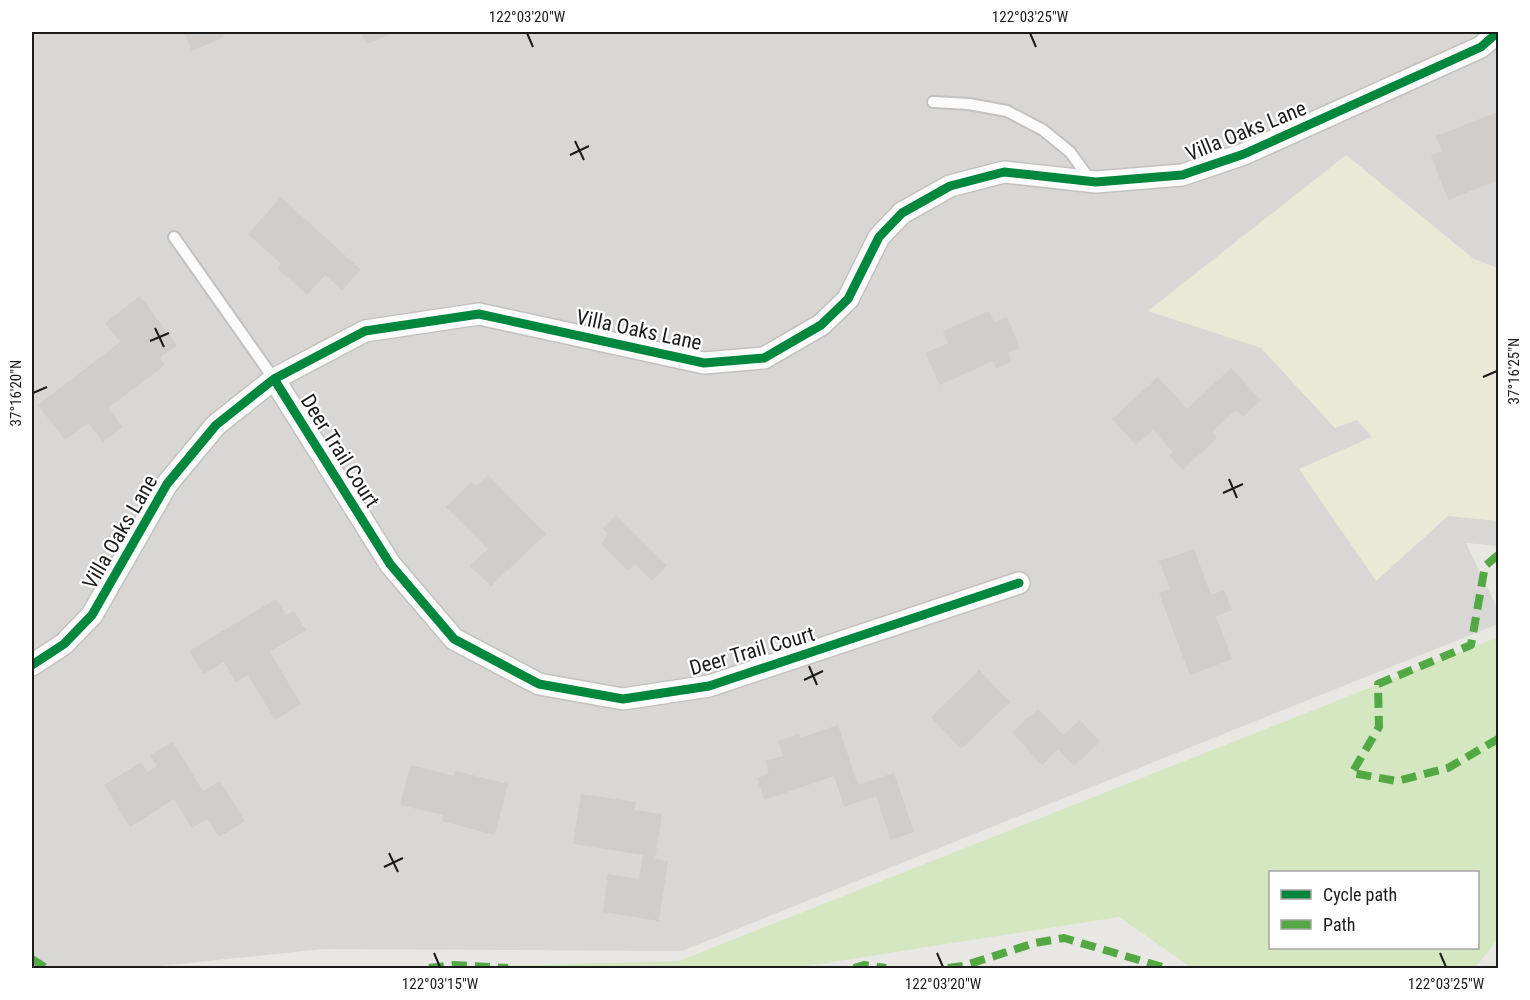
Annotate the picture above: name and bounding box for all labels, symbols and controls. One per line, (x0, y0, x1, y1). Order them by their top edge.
text: 122°03'20"W (489, 8, 566, 26)
text: 122°03'25"W (992, 8, 1069, 26)
street label: Villa Oaks Lane (1182, 96, 1310, 166)
street label: Villa Oaks Lane (574, 305, 704, 355)
text: 37°16'25"N (1505, 338, 1523, 404)
text: 37°16'20"N (7, 360, 25, 426)
street label: Deer Trail Court (296, 390, 384, 512)
street label: Villa Oaks Lane (78, 471, 162, 593)
street label: Deer Trail Court (687, 622, 817, 680)
legend (1269, 871, 1479, 949)
text: Cycle path (1323, 884, 1397, 905)
text: Path (1323, 914, 1356, 935)
text: 122°03'15"W (402, 975, 479, 993)
text: 122°03'20"W (905, 975, 982, 993)
text: 122°03'25"W (1408, 975, 1485, 993)

